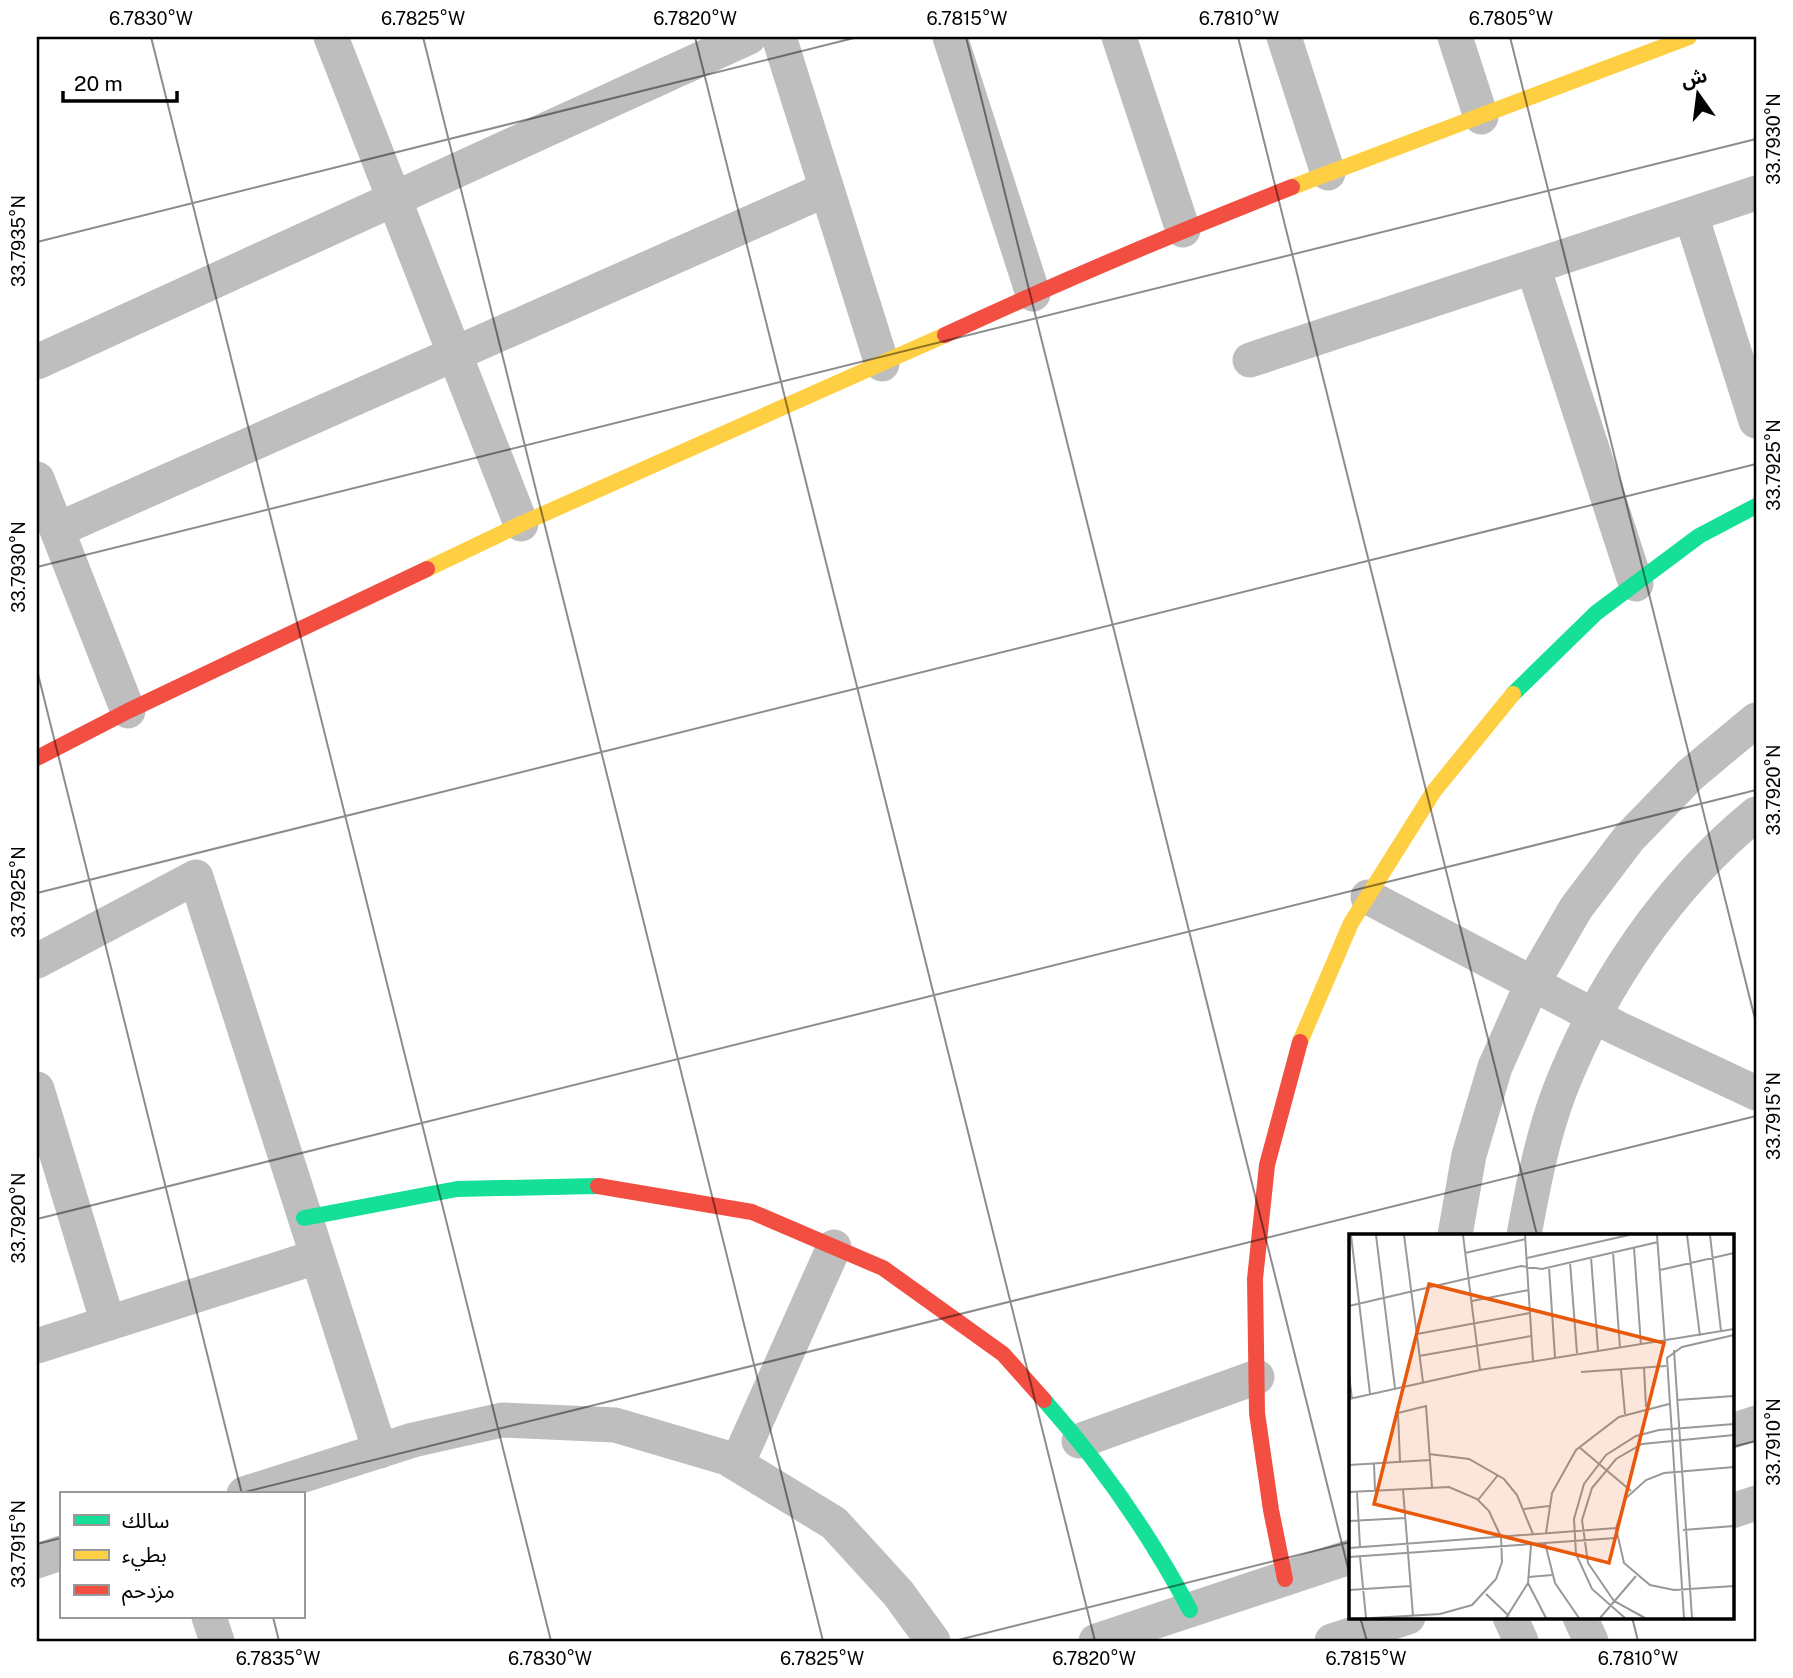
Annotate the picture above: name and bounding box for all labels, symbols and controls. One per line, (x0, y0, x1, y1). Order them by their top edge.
text: 6.7830°W (109, 8, 193, 29)
text: 6.7825°W (381, 8, 465, 29)
text: 6.7820°W (653, 8, 737, 29)
text: 6.7815°W (927, 8, 1007, 29)
text: 6.7810°W (1199, 8, 1279, 29)
text: 6.7805°W (1469, 8, 1553, 29)
scale bar (63, 60, 177, 104)
north arrow (1664, 60, 1734, 130)
text: ش (1679, 64, 1709, 91)
text: 20 m (74, 71, 123, 96)
text: 33.7930°N (1763, 93, 1784, 185)
text: 33.7935°N (8, 195, 29, 287)
text: 33.7925°N (1763, 419, 1784, 511)
text: 33.7930°N (8, 521, 29, 613)
text: 33.7920°N (1763, 744, 1784, 836)
text: 33.7925°N (8, 846, 29, 938)
text: 33.7915°N (1763, 1072, 1784, 1160)
text: 33.7920°N (8, 1172, 29, 1264)
inset map (1349, 1234, 1734, 1618)
text: 33.7910°N (1763, 1398, 1784, 1486)
legend (60, 1492, 304, 1618)
text: 33.7915°N (8, 1500, 29, 1588)
text: سالك (122, 1508, 169, 1533)
text: بطيء (122, 1542, 167, 1571)
text: مزدحم (122, 1578, 175, 1606)
text: 6.7835°W (236, 1648, 320, 1669)
text: 6.7830°W (508, 1648, 592, 1669)
text: 6.7825°W (780, 1648, 864, 1669)
text: 6.7820°W (1052, 1648, 1136, 1669)
text: 6.7815°W (1326, 1648, 1406, 1669)
text: 6.7810°W (1598, 1648, 1678, 1669)

